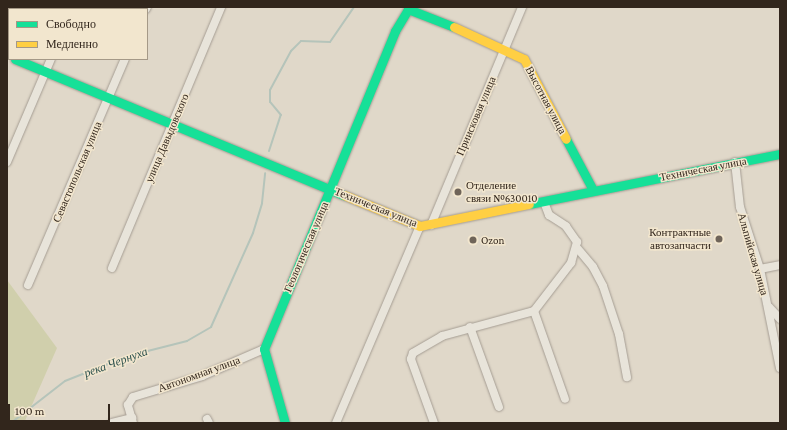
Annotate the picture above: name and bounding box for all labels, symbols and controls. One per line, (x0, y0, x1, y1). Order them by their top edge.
legend (8, 8, 148, 60)
text: Свободно (46, 17, 96, 31)
text: Медленно (46, 37, 98, 51)
street label: Высотная улица (523, 64, 569, 136)
street label: Приисковая улица (453, 74, 499, 158)
street label: улица Давыдовского (142, 92, 192, 184)
street label: Севастопольская улица (50, 120, 104, 224)
street label: Техническая улица (658, 154, 748, 184)
place label: Отделение связи №630010 (466, 179, 538, 205)
street label: Техническая улица (333, 184, 419, 230)
marker: Отделение связи №630010 (453, 187, 463, 197)
street label: Геологическая улица (281, 200, 331, 294)
street label: Альпийская улица (735, 211, 771, 297)
place label: Контрактные автозапчасти (649, 226, 711, 252)
place label: Ozon (481, 233, 504, 247)
marker: Контрактные автозапчасти (714, 234, 724, 244)
marker: Ozon (468, 235, 478, 245)
water label: река Чернуха (82, 345, 150, 381)
street label: Автономная улица (156, 353, 242, 395)
scale bar (10, 396, 112, 422)
text: 100 m (15, 404, 44, 418)

